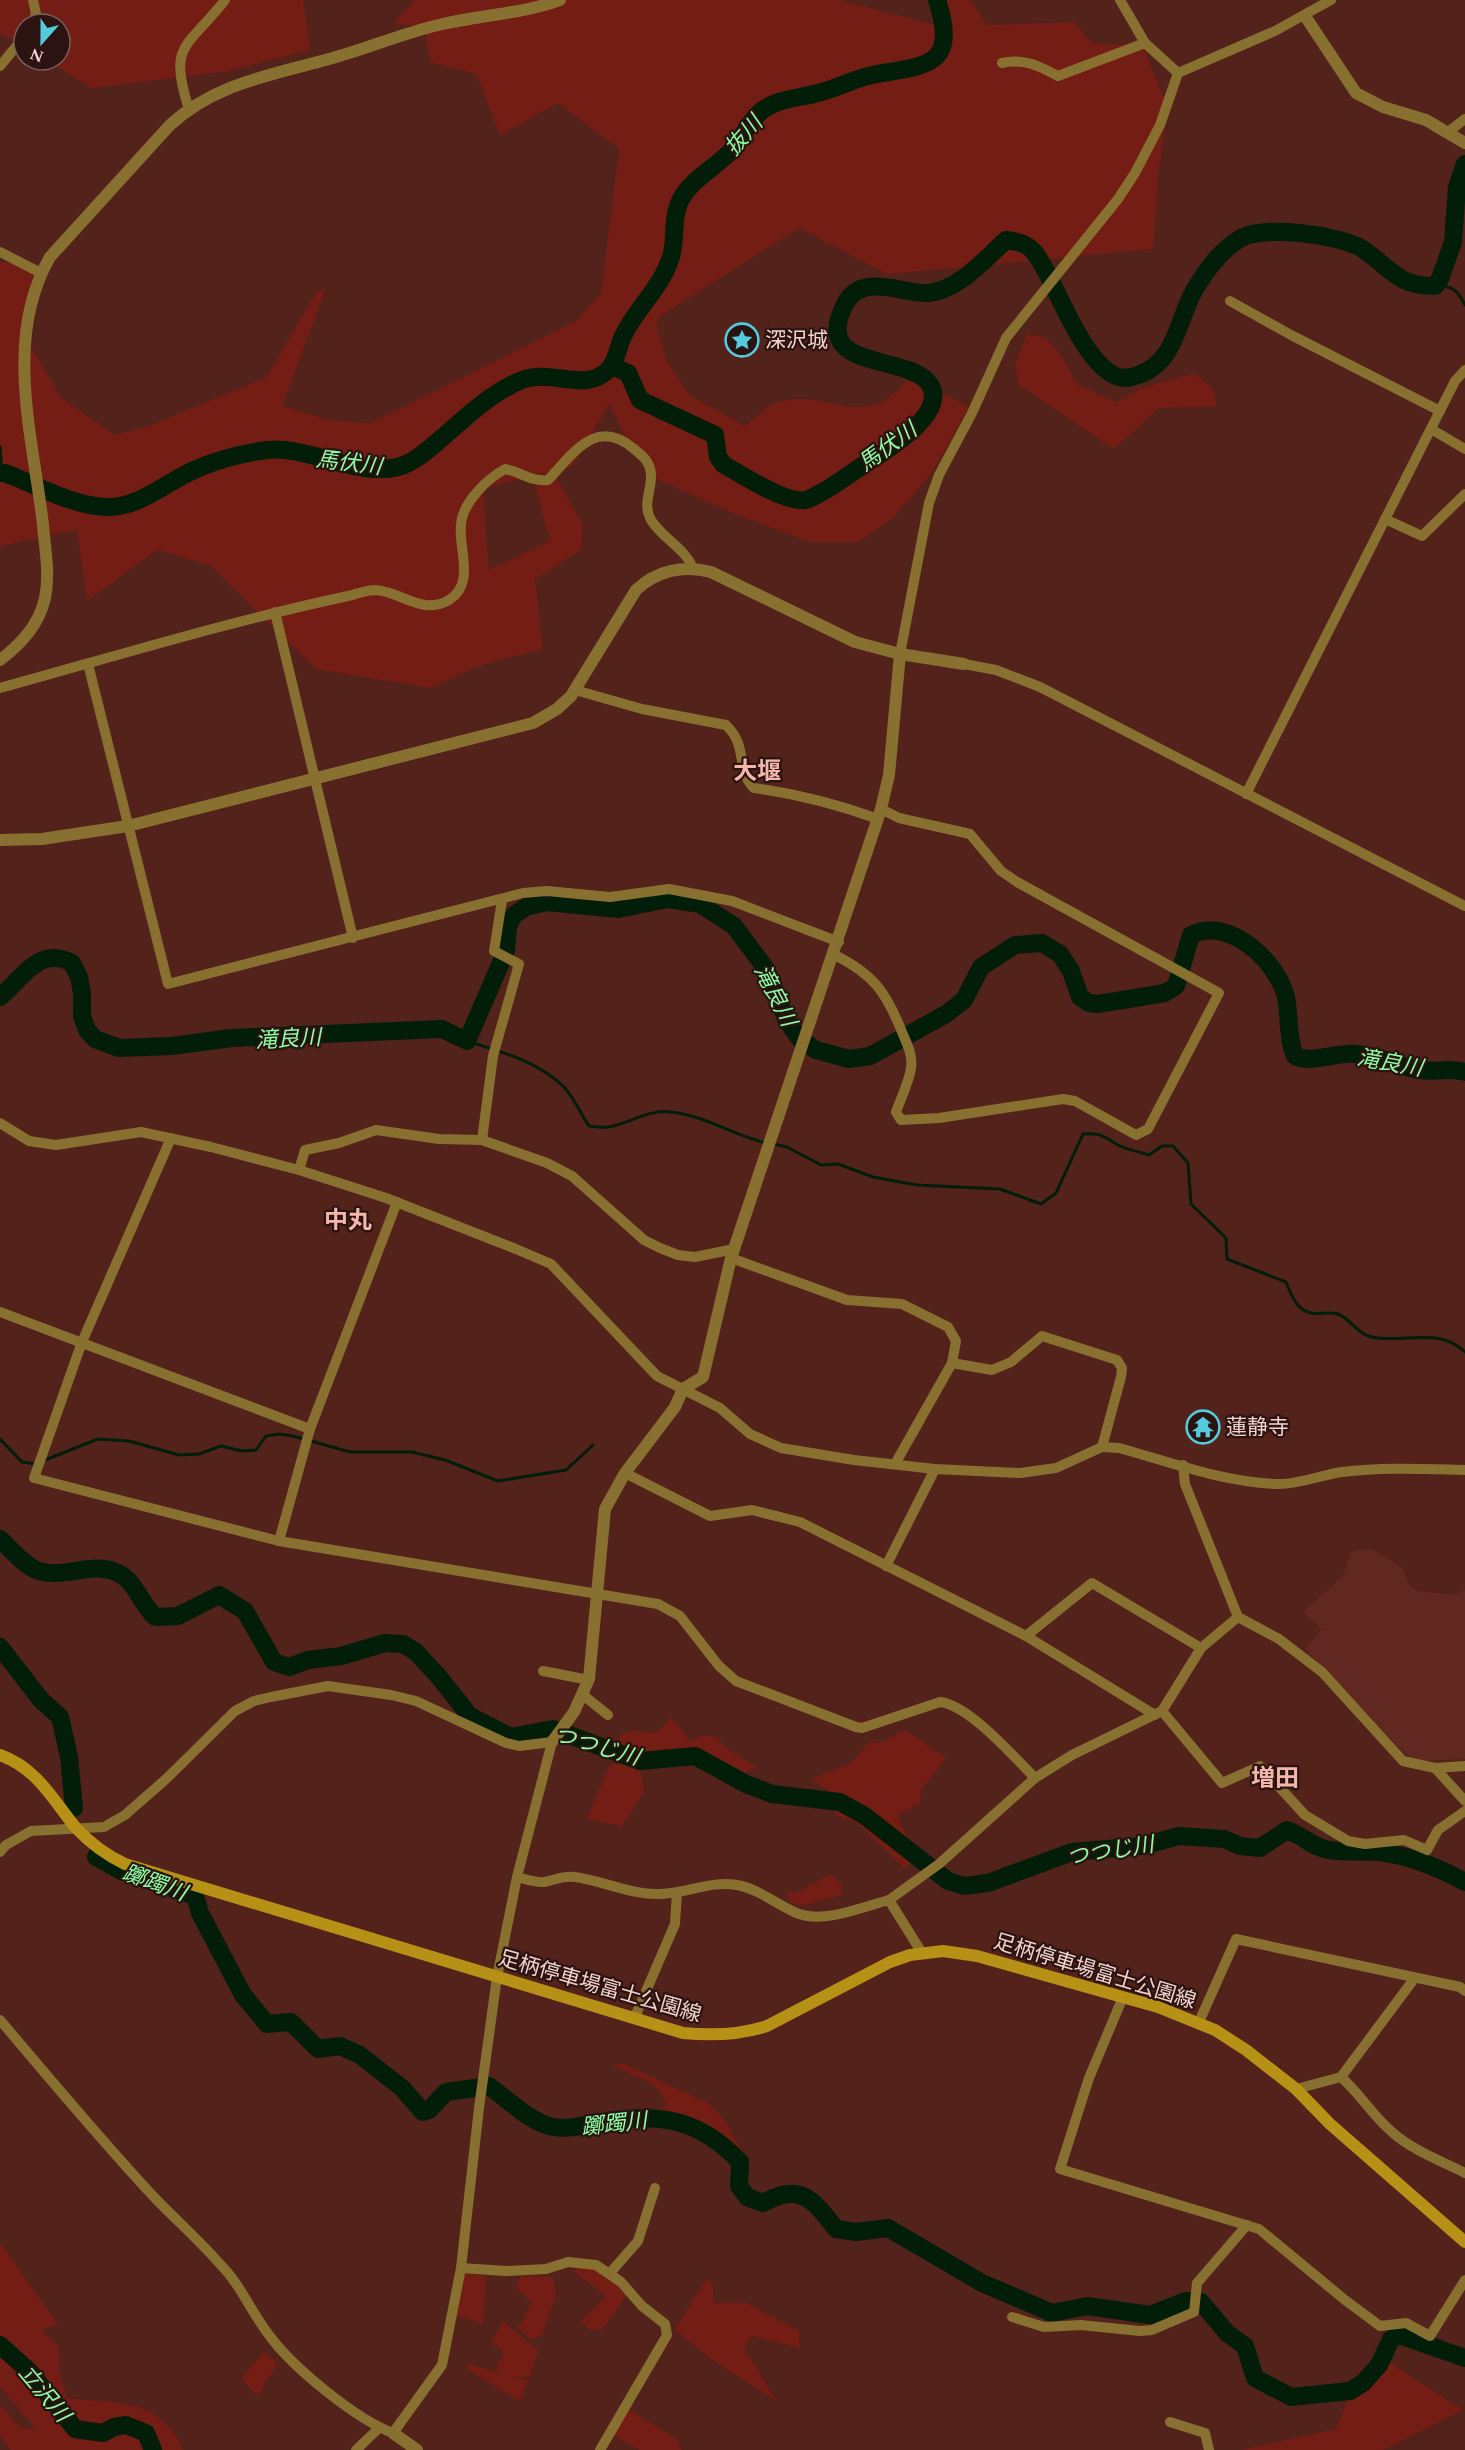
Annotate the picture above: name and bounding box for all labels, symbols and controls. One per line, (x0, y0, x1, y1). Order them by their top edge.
north arrow (12, 12, 72, 72)
text: N (27, 42, 47, 69)
water label: 抜川 (717, 107, 772, 163)
place icon: 深沢城 (724, 322, 760, 358)
place label: 深沢城 (765, 325, 828, 357)
water label: 馬伏川 (851, 413, 926, 480)
water label: 馬伏川 (314, 443, 386, 484)
district label: 大堰 (733, 754, 781, 790)
water label: 滝良川 (745, 959, 805, 1034)
water label: 滝良川 (254, 1021, 324, 1058)
water label: 滝良川 (1354, 1041, 1427, 1086)
district label: 中丸 (324, 1203, 372, 1239)
temple icon: 蓮静寺 (1185, 1409, 1221, 1445)
place label: 蓮静寺 (1226, 1412, 1289, 1444)
water label: つつじ川 (550, 1718, 645, 1775)
district label: 増田 (1251, 1761, 1299, 1797)
water label: つつじ川 (1064, 1828, 1158, 1875)
water label: 躑躅川 (118, 1857, 193, 1911)
street label: 足柄停車場富士公園線 (990, 1926, 1200, 2018)
street label: 足柄停車場富士公園線 (494, 1943, 705, 2031)
water label: 躑躅川 (580, 2104, 651, 2144)
water label: 立沢川 (10, 2358, 79, 2431)

